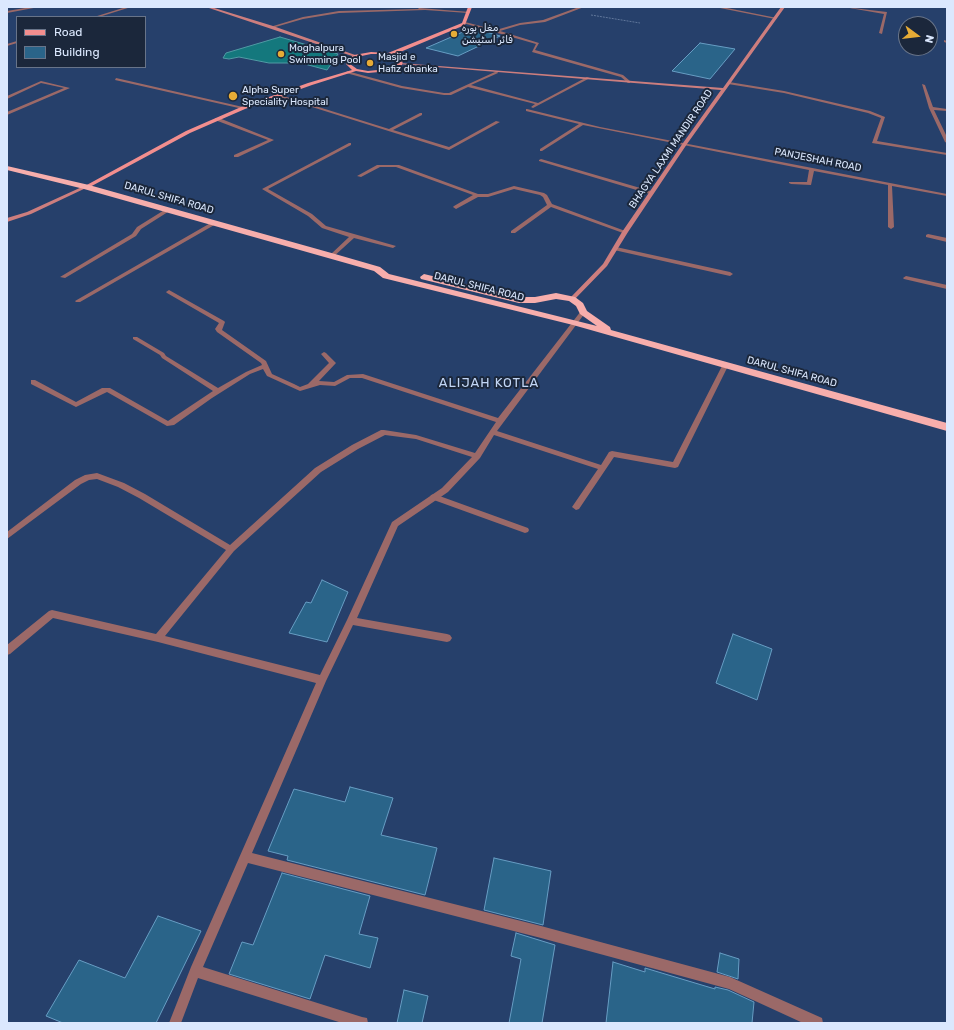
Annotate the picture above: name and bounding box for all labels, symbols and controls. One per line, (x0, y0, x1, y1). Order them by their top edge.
legend (16, 16, 146, 68)
north arrow (898, 16, 938, 56)
place label: مغل پورہ فائر اسٹیشن (462, 22, 513, 46)
text: Road (54, 25, 82, 39)
marker: مغل پورہ فائر اسٹیشن (449, 29, 459, 39)
text: N (922, 33, 936, 44)
place label: Moghalpura Swimming Pool (289, 42, 361, 66)
text: Building (54, 45, 100, 59)
marker: Moghalpura Swimming Pool (276, 49, 286, 59)
place label: Masjid e Hafiz dhanka (378, 51, 438, 74)
marker: Masjid e Hafiz dhanka (365, 58, 375, 68)
place label: Alpha Super Speciality Hospital (242, 84, 328, 108)
street label: BHAGYA LAXMI MANDIR ROAD (627, 87, 715, 211)
marker: Alpha Super Speciality Hospital (227, 90, 239, 102)
street label: PANJESHAH ROAD (773, 146, 863, 174)
street label: DARUL SHIFA ROAD (123, 179, 215, 217)
street label: DARUL SHIFA ROAD (433, 270, 525, 304)
street label: DARUL SHIFA ROAD (746, 354, 838, 390)
district label: ALIJAH KOTLA (439, 375, 539, 391)

